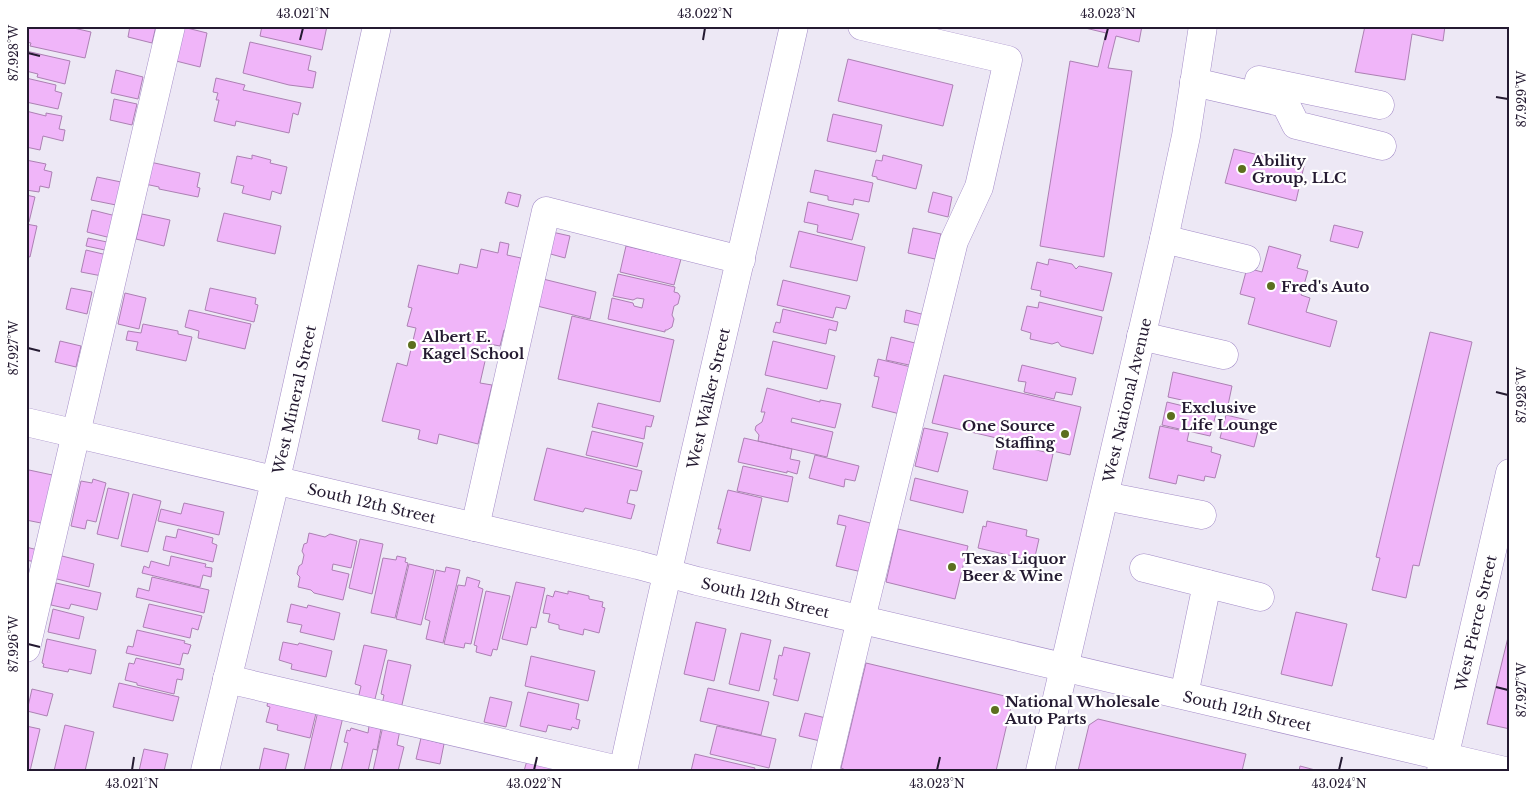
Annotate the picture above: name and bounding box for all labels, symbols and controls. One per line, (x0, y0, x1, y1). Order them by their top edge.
text: 43.021°N (276, 6, 330, 21)
text: 43.022°N (677, 6, 733, 21)
text: 43.023°N (1080, 6, 1136, 21)
text: 87.928°W (6, 24, 21, 81)
text: 87.929°W (1514, 70, 1529, 127)
place label: Ability Group, LLC (1251, 151, 1346, 187)
marker: Ability Group, LLC (1236, 163, 1248, 175)
place label: Fred's Auto (1281, 277, 1369, 296)
marker: Fred's Auto (1265, 280, 1277, 292)
street label: West National Avenue (1098, 316, 1155, 485)
text: 87.927°W (6, 320, 21, 376)
street label: West Mineral Street (268, 323, 320, 477)
street label: West Walker Street (682, 325, 734, 472)
place label: Albert E. Kagel School (421, 327, 525, 363)
marker: Albert E. Kagel School (406, 339, 418, 351)
text: 87.928°W (1514, 366, 1529, 423)
place label: Exclusive Life Lounge (1181, 398, 1278, 434)
marker: Exclusive Life Lounge (1165, 410, 1177, 422)
place label: One Source Staffing (962, 416, 1056, 452)
marker: One Source Staffing (1059, 428, 1071, 440)
street label: South 12th Street (306, 479, 438, 527)
place label: Texas Liquor Beer & Wine (962, 549, 1067, 585)
street label: West Pierce Street (1450, 553, 1500, 694)
marker: Texas Liquor Beer & Wine (946, 561, 958, 573)
street label: South 12th Street (699, 573, 832, 621)
text: 87.926°W (6, 615, 21, 672)
text: 87.927°W (1514, 662, 1529, 718)
street label: South 12th Street (1181, 686, 1314, 735)
place label: National Wholesale Auto Parts (1004, 692, 1160, 728)
marker: National Wholesale Auto Parts (989, 704, 1001, 716)
text: 43.021°N (105, 776, 159, 791)
text: 43.022°N (506, 776, 562, 791)
text: 43.023°N (909, 776, 965, 791)
text: 43.024°N (1311, 776, 1367, 791)

